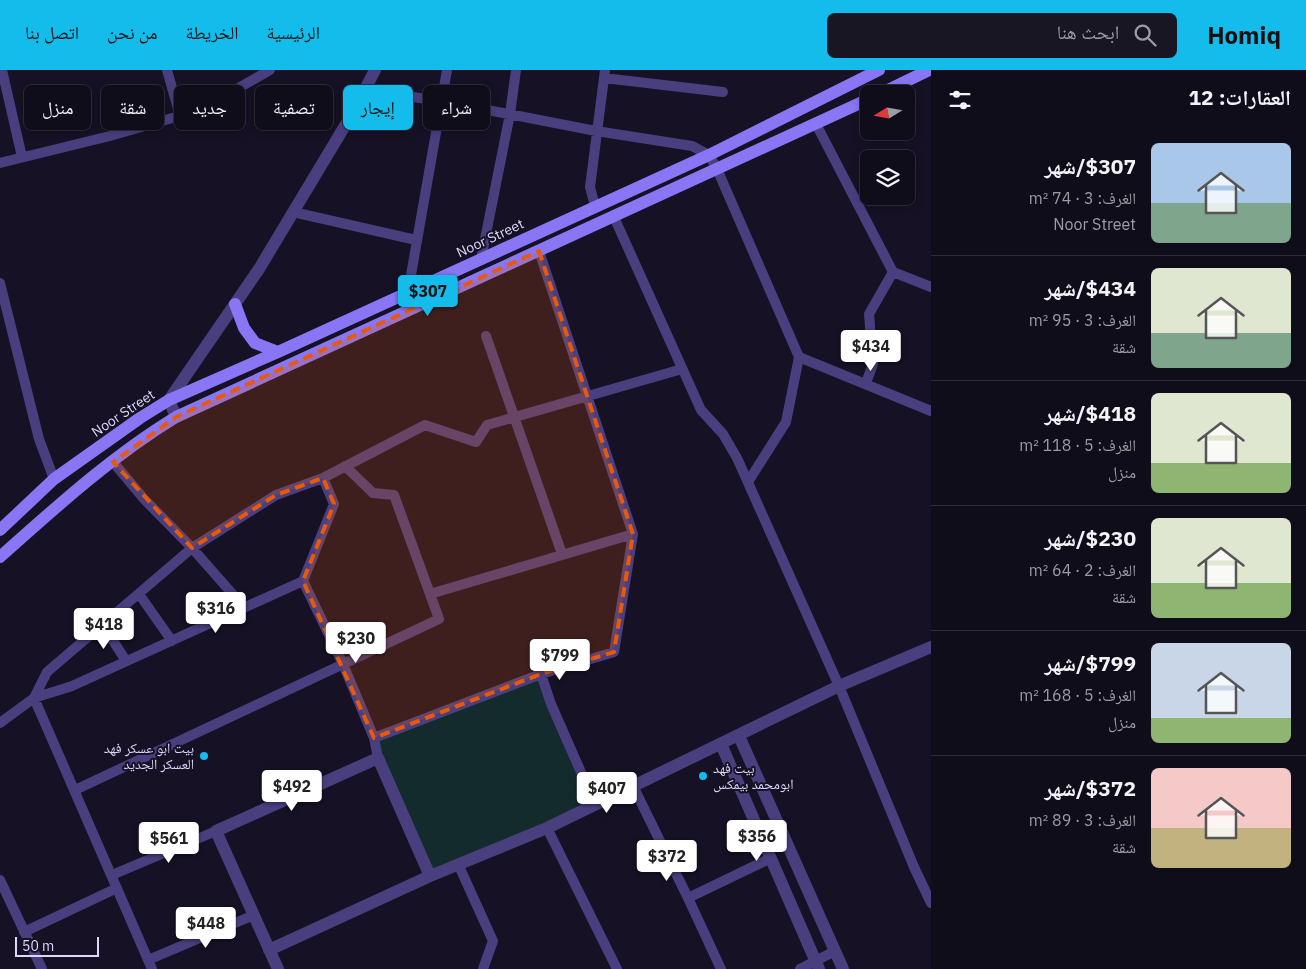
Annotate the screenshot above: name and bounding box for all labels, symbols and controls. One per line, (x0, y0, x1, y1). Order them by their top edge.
search box (827, 13, 1177, 58)
text: Homiq (1207, 19, 1281, 51)
text: ابحث هنا (1057, 20, 1119, 44)
text: اتصل بنا (25, 21, 79, 44)
text: من نحن (107, 21, 158, 44)
text: الخريطة (186, 21, 239, 44)
text: الرئيسية (267, 21, 320, 44)
icon: search (1131, 21, 1159, 49)
text: العقارات: 12 (1188, 83, 1291, 111)
chip: منزل (24, 85, 91, 130)
chip: شقة (101, 85, 164, 130)
chip: جديد (174, 85, 245, 130)
chip: تصفية (255, 85, 333, 130)
chip: إيجار (343, 85, 413, 130)
chip: شراء (423, 85, 490, 130)
north arrow (860, 85, 915, 140)
map controls (860, 85, 915, 205)
icon: filters (946, 86, 974, 114)
button: layers (860, 150, 915, 205)
text: $307/شهر (1045, 152, 1136, 180)
icon: home (1191, 163, 1251, 223)
text: الغرف: 3 · 74 m² (1029, 188, 1136, 208)
text: Noor Street (1053, 214, 1136, 234)
street label: Noor Street (453, 215, 527, 261)
pin: $307 (398, 274, 458, 317)
text: $434/شهر (1045, 274, 1136, 302)
text: $307 (409, 281, 447, 301)
icon: home (1191, 288, 1251, 348)
text: الغرف: 3 · 95 m² (1029, 310, 1136, 330)
pin: $434 (841, 330, 901, 372)
text: $434 (852, 336, 890, 356)
text: شقة (1112, 337, 1136, 357)
street label: Noor Street (88, 385, 158, 441)
text: $418/شهر (1045, 399, 1136, 427)
icon: home (1191, 413, 1251, 473)
text: الغرف: 5 · 118 m² (1019, 435, 1136, 455)
text: منزل (1108, 462, 1136, 482)
text: $230/شهر (1045, 524, 1136, 552)
icon: home (1191, 538, 1251, 598)
text: الغرف: 2 · 64 m² (1029, 560, 1136, 580)
text: شقة (1112, 587, 1136, 607)
pin: $316 (186, 592, 246, 634)
text: $316 (197, 598, 235, 618)
pin: $418 (74, 608, 134, 650)
text: $418 (85, 614, 123, 634)
pin: $230 (326, 622, 386, 664)
text: $230 (337, 628, 375, 648)
pin: $799 (530, 638, 590, 681)
text: $799 (541, 645, 579, 665)
text: $799/شهر (1045, 649, 1136, 677)
icon: home (1191, 663, 1251, 723)
text: الغرف: 5 · 168 m² (1019, 685, 1136, 705)
text: منزل (1108, 712, 1136, 732)
place label: بيت ابو عسكر فهد العسكر الجديد (104, 739, 194, 773)
marker: بيت ابو عسكر فهد العسكر الجديد (198, 750, 210, 762)
place label: بيت فهد ابومحمد بيمكس (713, 759, 794, 793)
pin: $492 (262, 770, 322, 812)
marker: بيت فهد ابومحمد بيمكس (697, 770, 709, 782)
pin: $407 (577, 772, 637, 814)
text: $372/شهر (1045, 774, 1136, 802)
text: $492 (273, 776, 311, 796)
text: $407 (588, 778, 626, 798)
icon: home (1191, 788, 1251, 848)
text: الغرف: 3 · 89 m² (1029, 810, 1136, 830)
pin: $356 (727, 820, 787, 862)
pin: $561 (139, 822, 199, 864)
text: $356 (738, 826, 776, 846)
text: $561 (150, 828, 188, 848)
text: شقة (1112, 837, 1136, 857)
pin: $372 (637, 840, 697, 882)
text: $372 (648, 846, 686, 866)
pin: $448 (176, 906, 236, 949)
text: $448 (187, 913, 225, 933)
scale bar (15, 934, 99, 957)
text: 50 m (22, 937, 54, 955)

